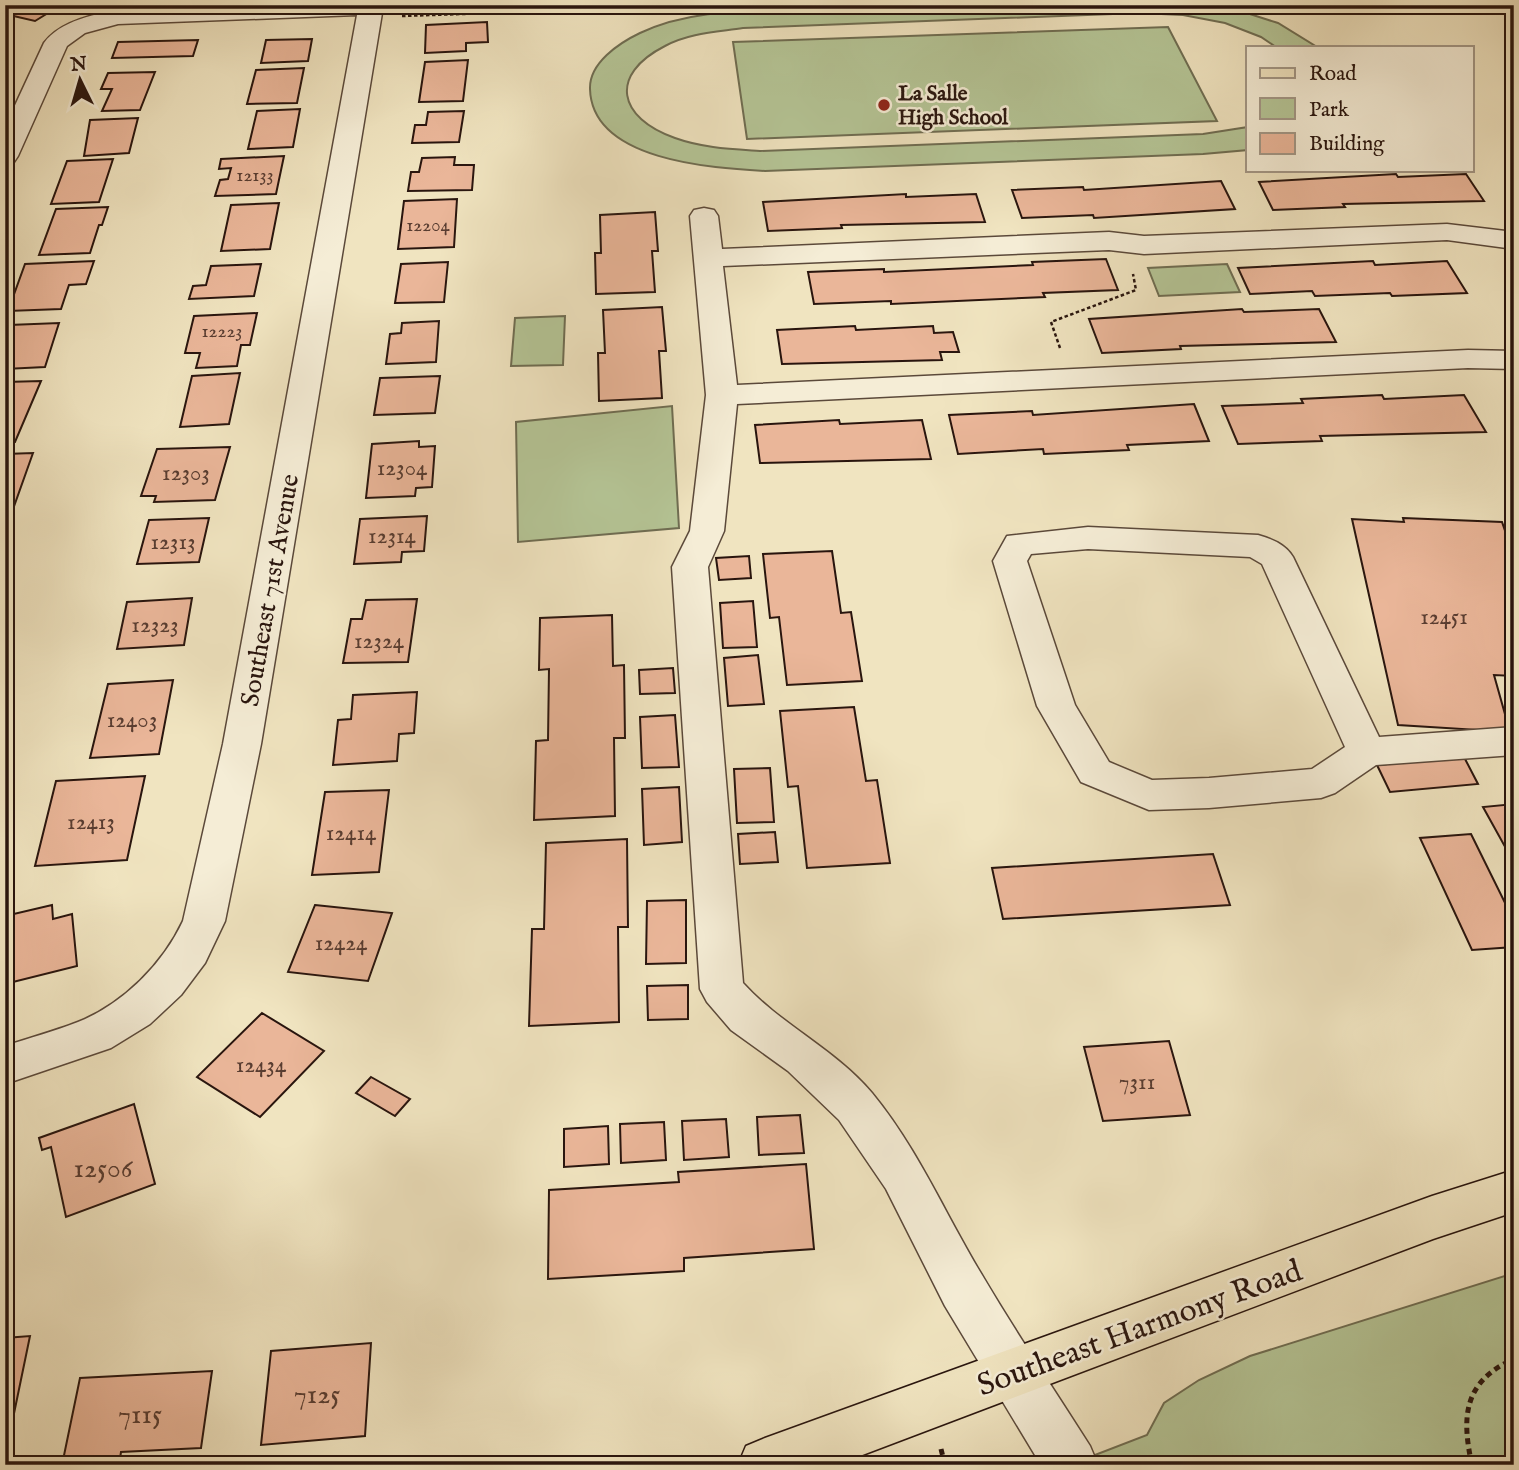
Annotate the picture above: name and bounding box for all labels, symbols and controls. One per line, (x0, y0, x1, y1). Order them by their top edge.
north arrow (46, 46, 116, 116)
legend (1246, 46, 1474, 172)
text: N (68, 52, 88, 78)
text: Road (1309, 61, 1357, 88)
place label: La Salle High School (898, 81, 1009, 132)
marker: La Salle High School (876, 97, 892, 113)
text: Park (1309, 97, 1350, 124)
text: Building (1309, 131, 1385, 158)
house number: 12133 (236, 164, 274, 188)
house number: 12204 (406, 214, 450, 238)
house number: 12223 (202, 320, 242, 344)
house number: 12304 (377, 454, 428, 483)
house number: 12303 (162, 459, 210, 488)
street label: Southeast 71st Avenue (234, 471, 307, 709)
house number: 12314 (368, 522, 417, 551)
house number: 12313 (150, 528, 196, 557)
house number: 12451 (1420, 603, 1468, 632)
house number: 12323 (131, 611, 179, 640)
house number: 12324 (354, 627, 405, 656)
house number: 12403 (107, 706, 157, 735)
house number: 12413 (67, 808, 115, 837)
house number: 12414 (326, 819, 377, 848)
house number: 12424 (315, 929, 368, 958)
house number: 12434 (236, 1051, 287, 1080)
house number: 7311 (1119, 1068, 1155, 1097)
house number: 12506 (73, 1152, 134, 1187)
street label: Southeast Harmony Road (972, 1251, 1309, 1407)
house number: 7125 (294, 1378, 340, 1413)
house number: 7115 (118, 1398, 162, 1433)

